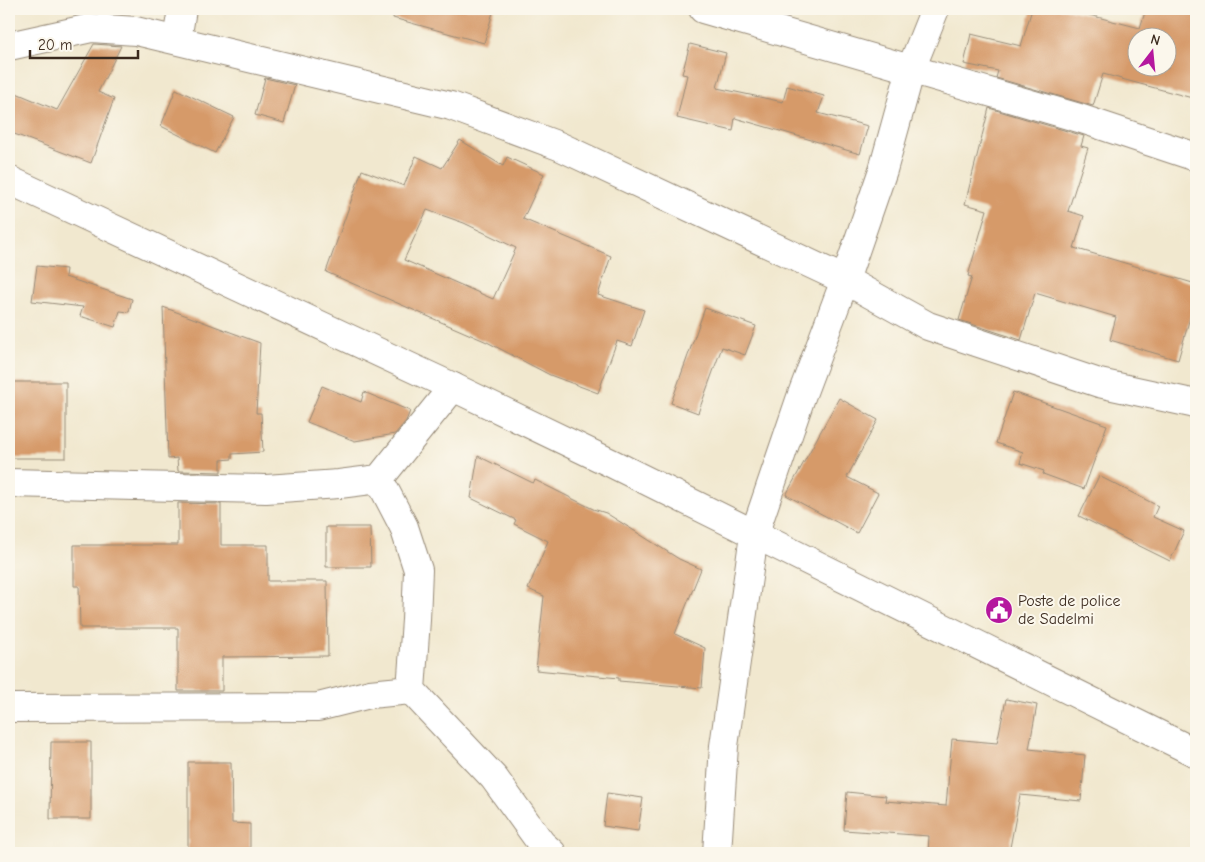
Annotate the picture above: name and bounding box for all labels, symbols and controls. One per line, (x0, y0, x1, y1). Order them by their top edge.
scale bar (30, 28, 138, 60)
north arrow (1128, 28, 1178, 78)
text: N (1149, 31, 1162, 49)
text: 20 m (38, 36, 72, 54)
place label: Poste de police de Sadelmi (1018, 592, 1120, 628)
public building icon: Poste de police de Sadelmi (984, 595, 1014, 625)

